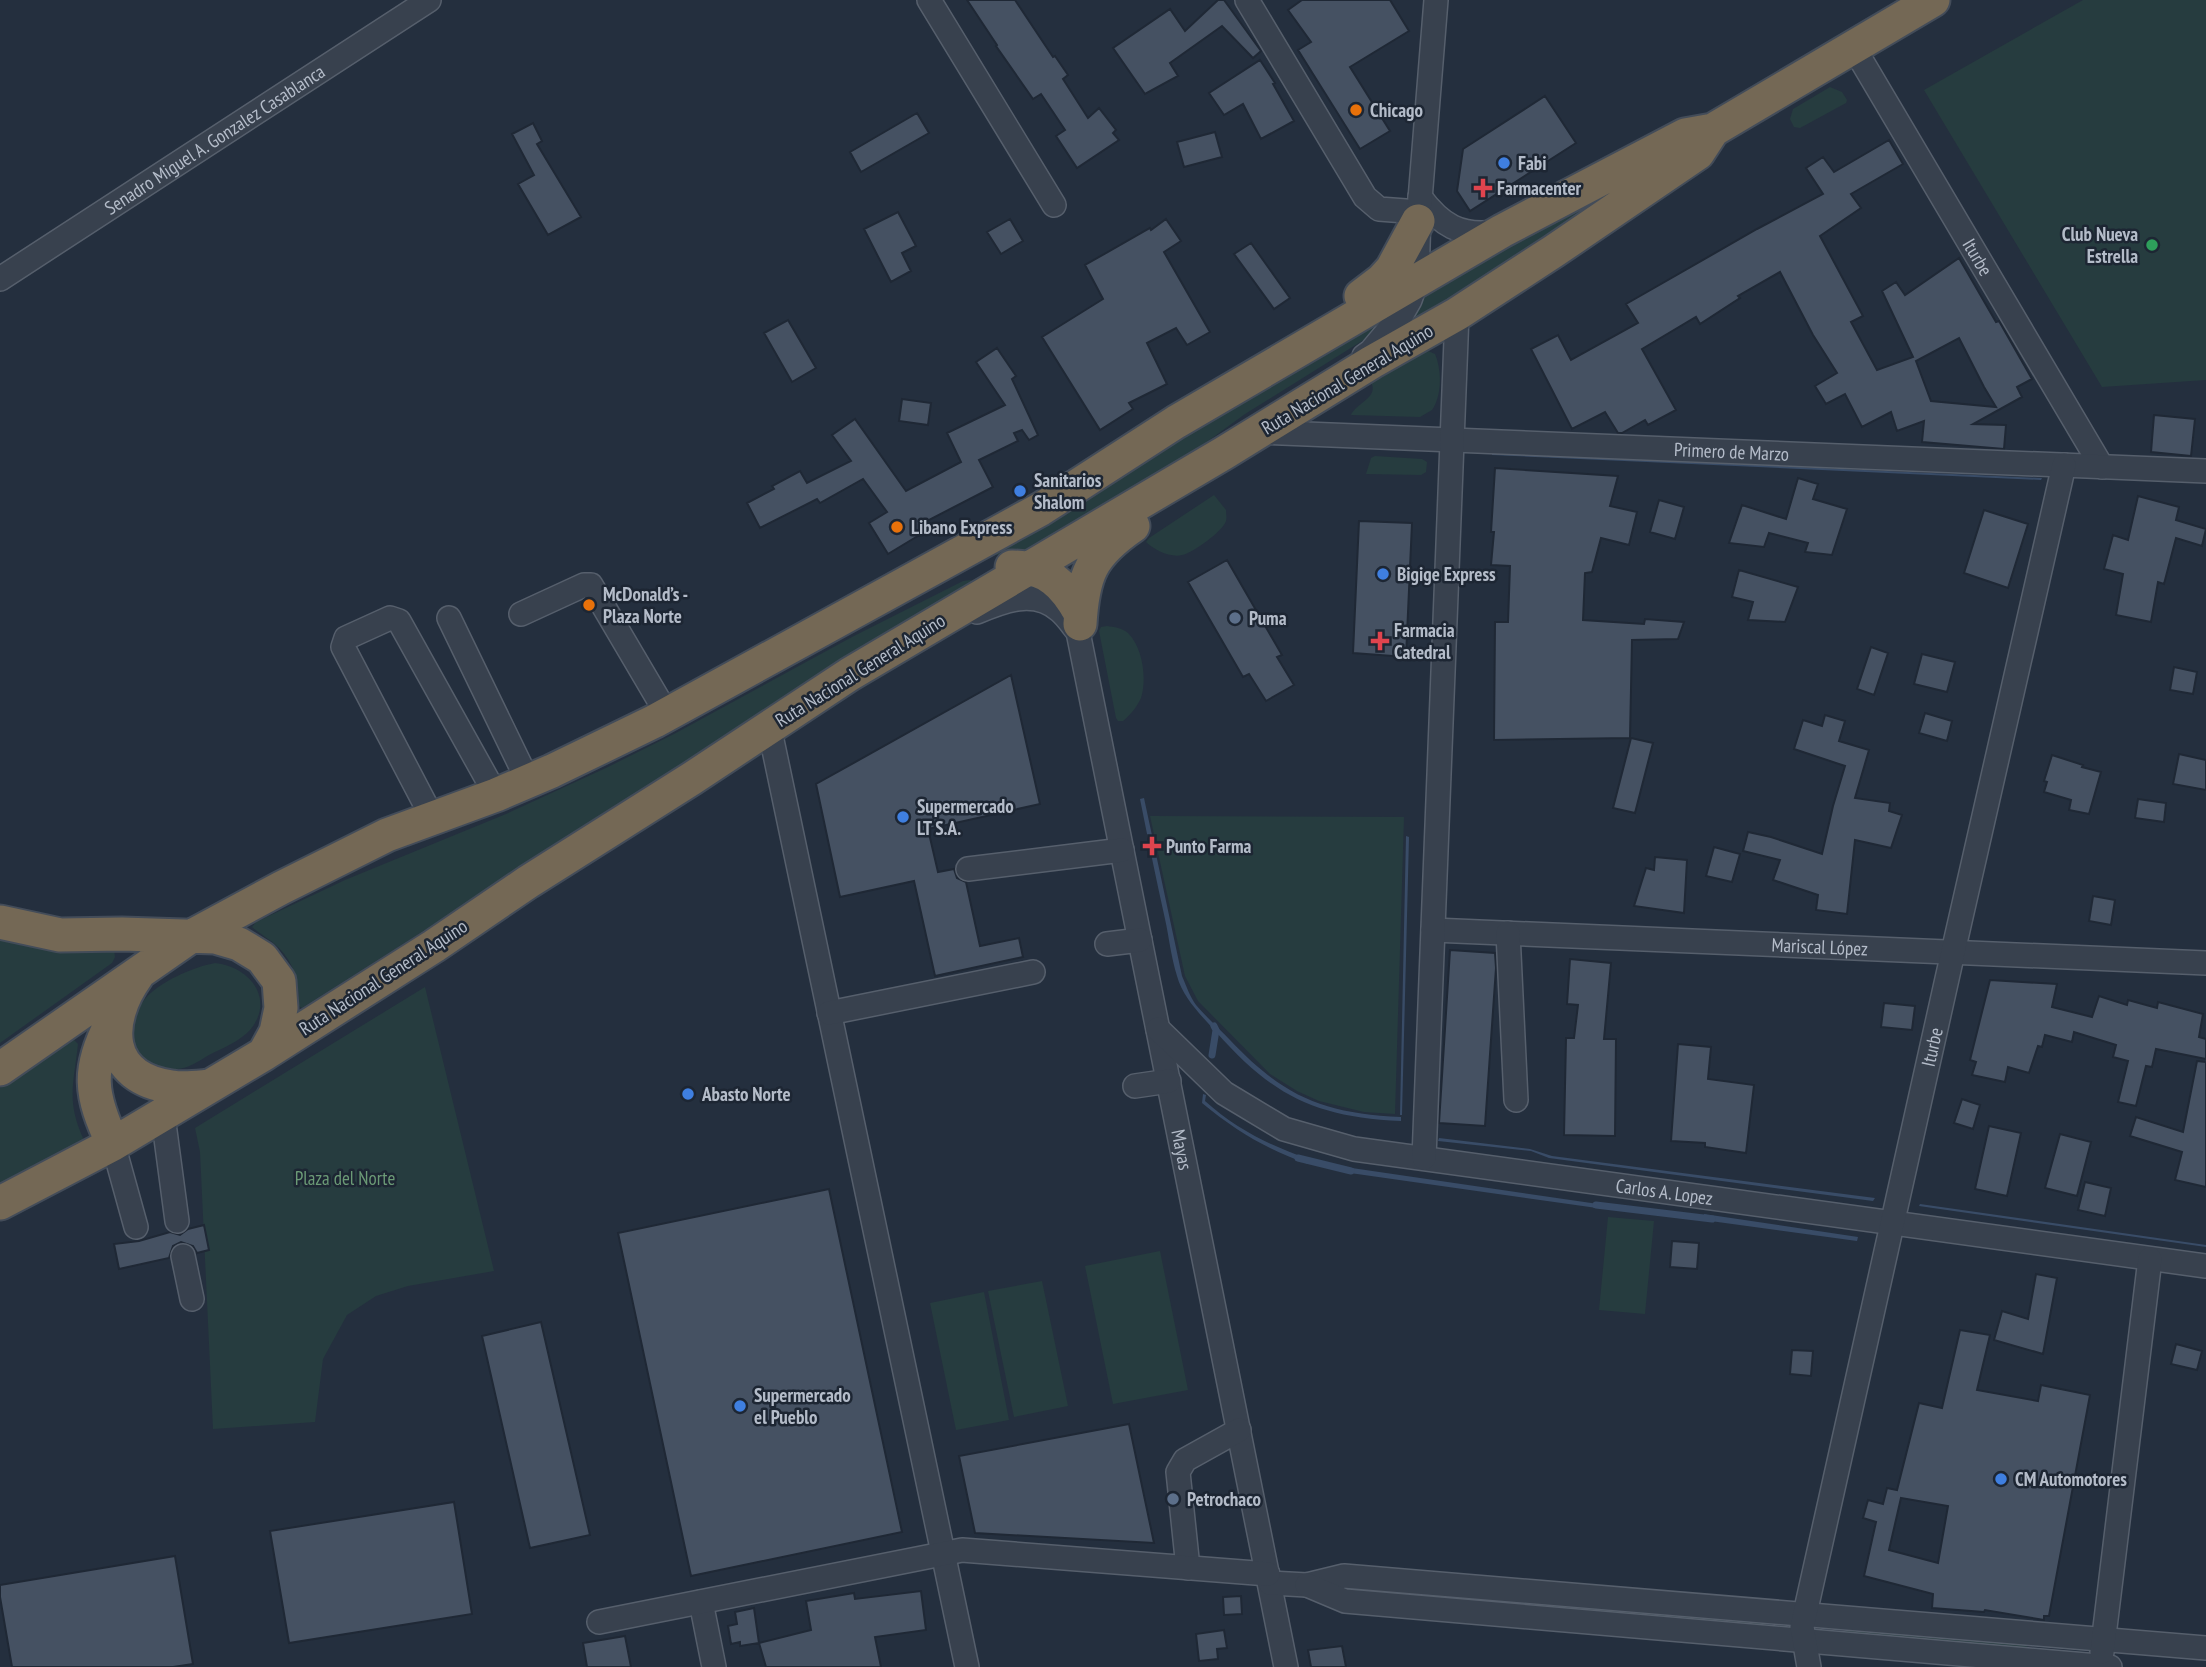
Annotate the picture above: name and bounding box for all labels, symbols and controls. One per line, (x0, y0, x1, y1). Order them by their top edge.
street label: Senadro Miguel A. Gonzalez Casablanca (100, 59, 329, 220)
place label: Chicago (1370, 98, 1423, 122)
marker: Chicago (1348, 102, 1364, 118)
place label: Fabi (1518, 151, 1547, 175)
marker: Fabi (1496, 155, 1512, 171)
place label: Farmacenter (1497, 176, 1582, 200)
marker: Farmacenter (1475, 180, 1491, 196)
place label: Club Nueva Estrella (2062, 222, 2138, 268)
street label: Iturbe (1957, 234, 1998, 280)
marker: Club Nueva Estrella (2144, 237, 2160, 253)
street label: Ruta Nacional General Aquino (1257, 318, 1437, 440)
street label: Primero de Marzo (1674, 437, 1790, 466)
place label: Sanitarios Shalom (1034, 468, 1102, 514)
marker: Sanitarios Shalom (1012, 483, 1028, 499)
place label: Libano Express (911, 515, 1013, 539)
marker: Libano Express (889, 519, 905, 535)
place label: Bigige Express (1397, 562, 1496, 586)
marker: Bigige Express (1375, 566, 1391, 582)
place label: McDonald’s - Plaza Norte (603, 582, 688, 628)
marker: McDonald’s - Plaza Norte (581, 597, 597, 613)
place label: Puma (1249, 606, 1287, 630)
street label: Ruta Nacional General Aquino (771, 608, 949, 732)
marker: Puma (1227, 610, 1243, 626)
place label: Farmacia Catedral (1394, 618, 1455, 664)
marker: Farmacia Catedral (1372, 633, 1388, 649)
place label: Supermercado LT S.A. (917, 794, 1014, 840)
marker: Supermercado LT S.A. (895, 809, 911, 825)
place label: Punto Farma (1166, 834, 1251, 858)
marker: Punto Farma (1144, 838, 1160, 854)
street label: Ruta Nacional General Aquino (294, 914, 472, 1040)
street label: Mariscal López (1771, 932, 1868, 961)
street label: Iturbe (1916, 1025, 1948, 1069)
place label: Abasto Norte (701, 1082, 791, 1106)
marker: Abasto Norte (680, 1086, 696, 1102)
street label: Mayas (1166, 1127, 1198, 1172)
park label: Plaza del Norte (295, 1166, 395, 1190)
street label: Carlos A. Lopez (1614, 1173, 1714, 1210)
place label: Supermercado el Pueblo (754, 1383, 851, 1429)
marker: Supermercado el Pueblo (732, 1398, 748, 1414)
place label: CM Automotores (2015, 1467, 2127, 1491)
marker: CM Automotores (1993, 1471, 2009, 1487)
place label: Petrochaco (1187, 1487, 1261, 1511)
marker: Petrochaco (1165, 1491, 1181, 1507)

